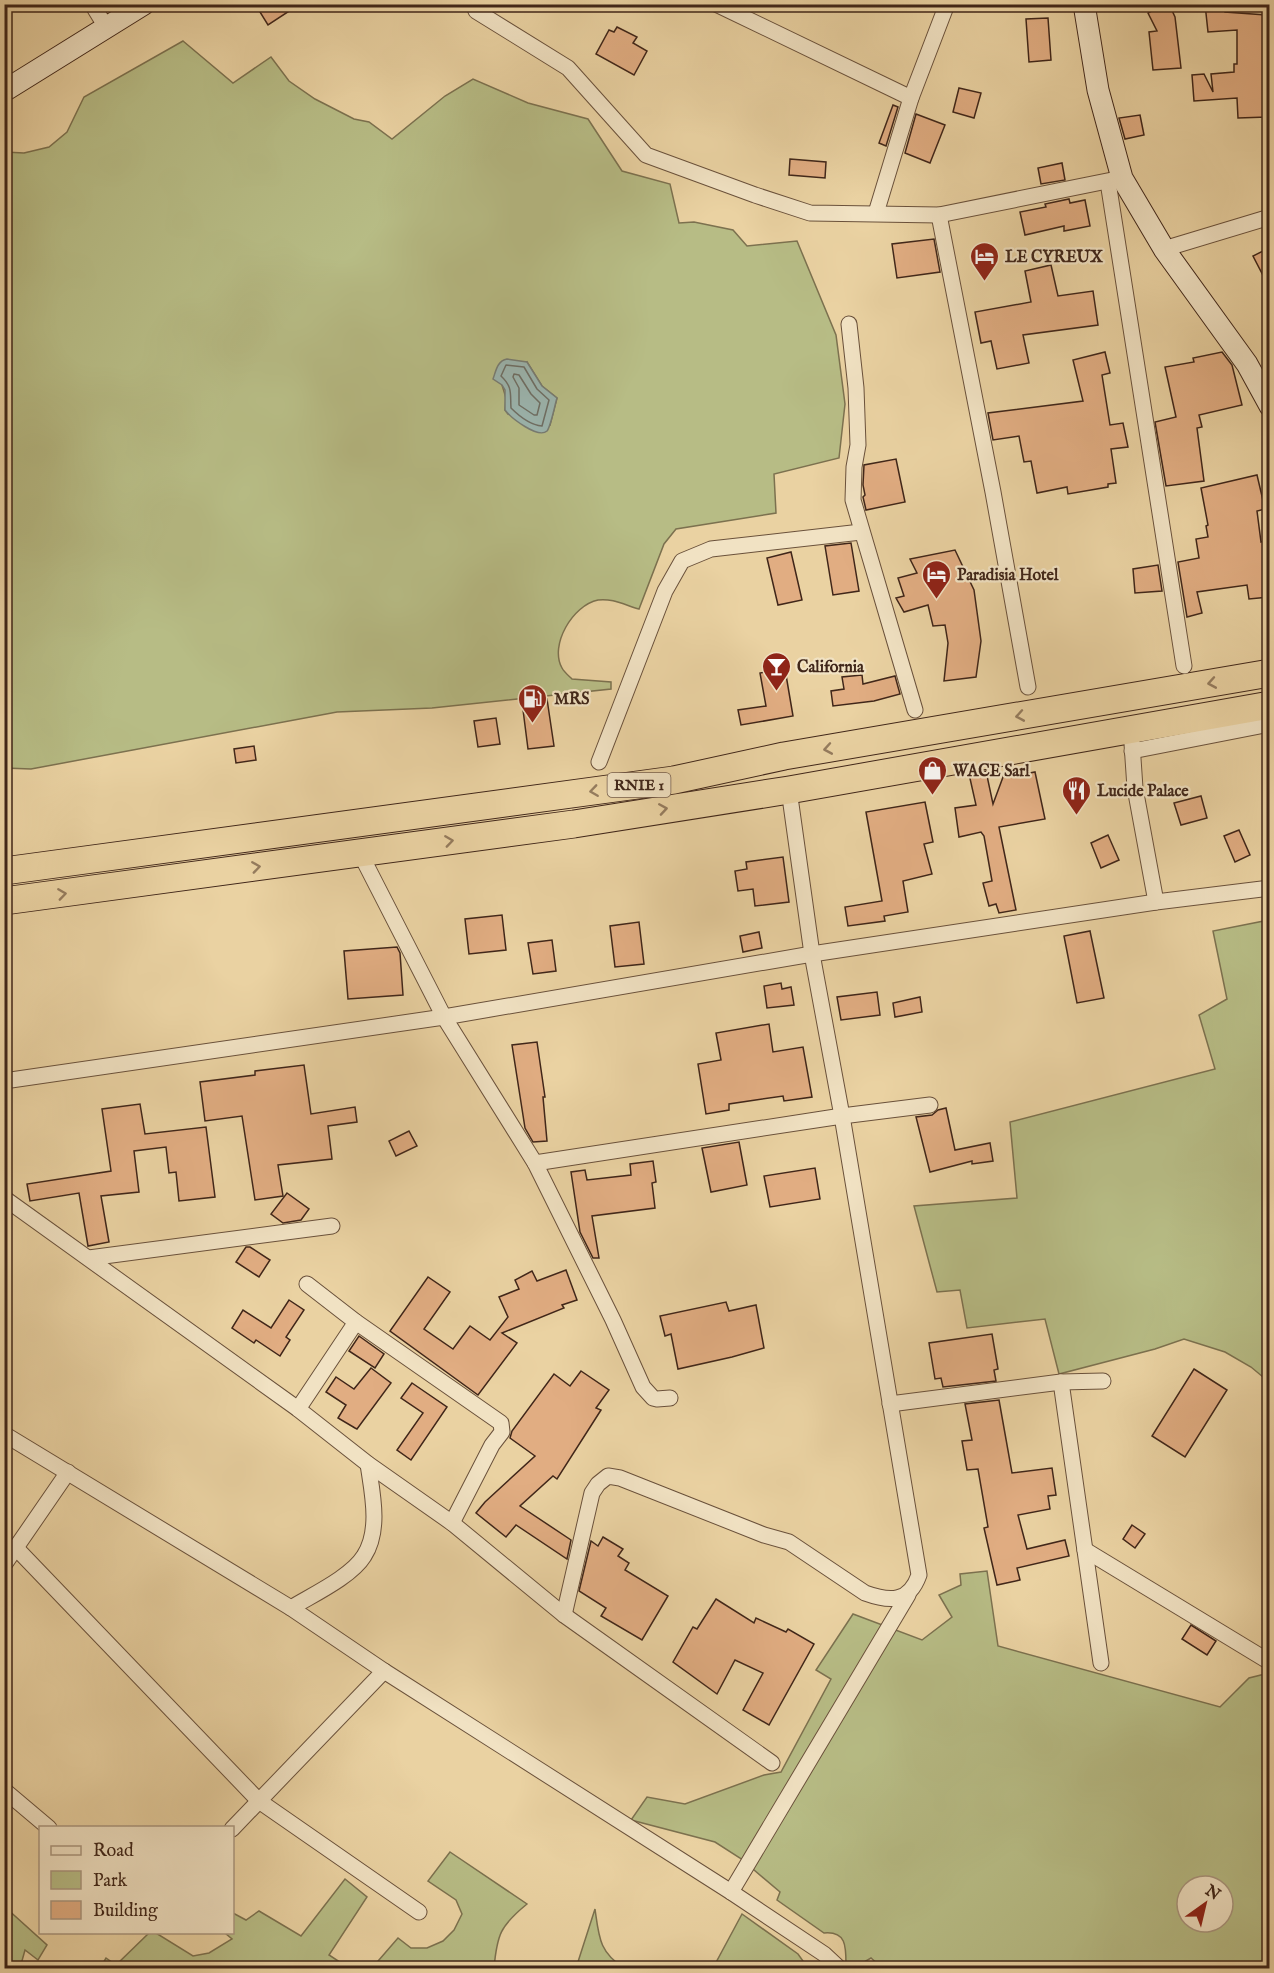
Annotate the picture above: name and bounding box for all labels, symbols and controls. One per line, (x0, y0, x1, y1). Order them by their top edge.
hotel icon: LE CYREUX (968, 240, 1000, 282)
place label: LE CYREUX (1005, 248, 1104, 268)
hotel icon: Paradisia Hotel (920, 558, 952, 600)
place label: Paradisia Hotel (957, 566, 1059, 586)
bar icon: California (760, 650, 792, 692)
place label: California (797, 658, 865, 678)
one-way arrow (1207, 676, 1217, 688)
fuel station icon: MRS (517, 682, 549, 724)
place label: MRS (554, 690, 589, 710)
one-way arrow (1015, 709, 1025, 722)
one-way arrow (823, 742, 833, 755)
shop icon: WACE Sarl (916, 754, 948, 796)
place label: WACE Sarl (952, 762, 1030, 782)
road number: RNIE 1 (608, 773, 670, 797)
restaurant icon: Lucide Palace (1060, 774, 1092, 816)
place label: Lucide Palace (1097, 782, 1189, 802)
one-way arrow (590, 785, 599, 797)
one-way arrow (658, 804, 667, 816)
one-way arrow (444, 835, 454, 848)
one-way arrow (251, 862, 260, 874)
one-way arrow (58, 888, 67, 900)
legend (39, 1826, 234, 1934)
text: Road (93, 1840, 134, 1863)
text: Park (93, 1870, 128, 1893)
north arrow (1175, 1874, 1235, 1934)
text: N (1200, 1881, 1224, 1905)
text: Building (93, 1900, 158, 1923)

